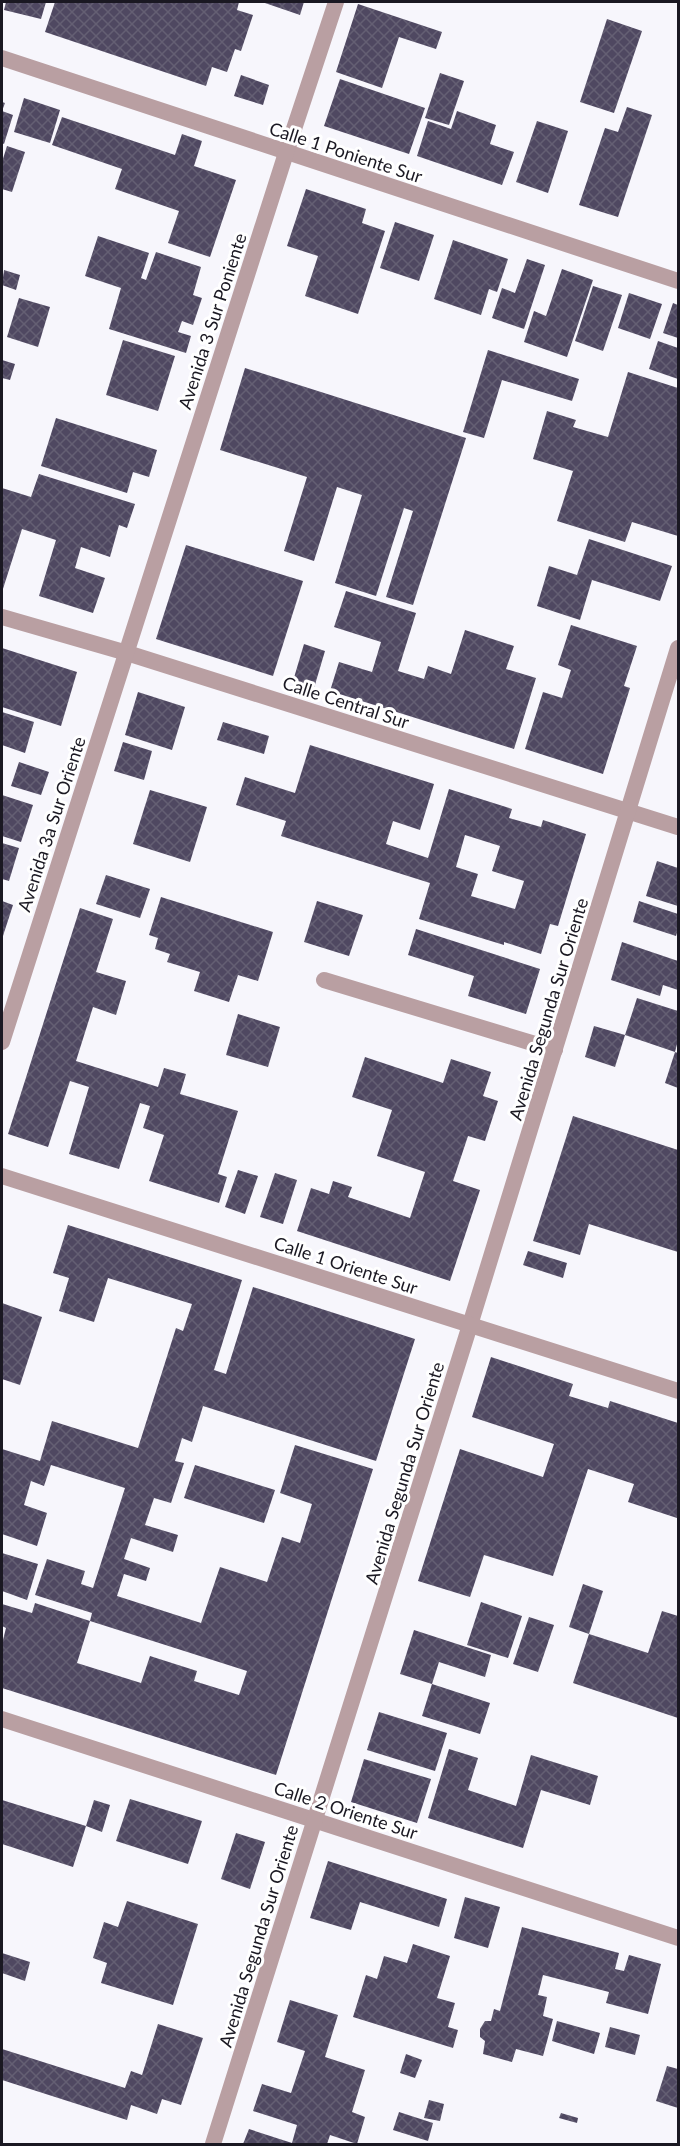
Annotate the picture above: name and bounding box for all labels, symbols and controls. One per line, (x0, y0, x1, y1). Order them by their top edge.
street label: Calle 1 Poniente Sur (267, 117, 426, 187)
street label: Avenida 3 Sur Poniente (173, 230, 251, 412)
street label: Calle Central Sur (280, 671, 412, 733)
street label: Avenida 3a Sur Oriente (12, 734, 90, 914)
street label: Avenida Segunda Sur Oriente (504, 895, 592, 1123)
street label: Calle 1 Oriente Sur (271, 1231, 421, 1299)
street label: Avenida Segunda Sur Oriente (360, 1359, 448, 1587)
street label: Calle 2 Oriente Sur (271, 1776, 421, 1844)
street label: Avenida Segunda Sur Oriente (214, 1822, 302, 2050)

